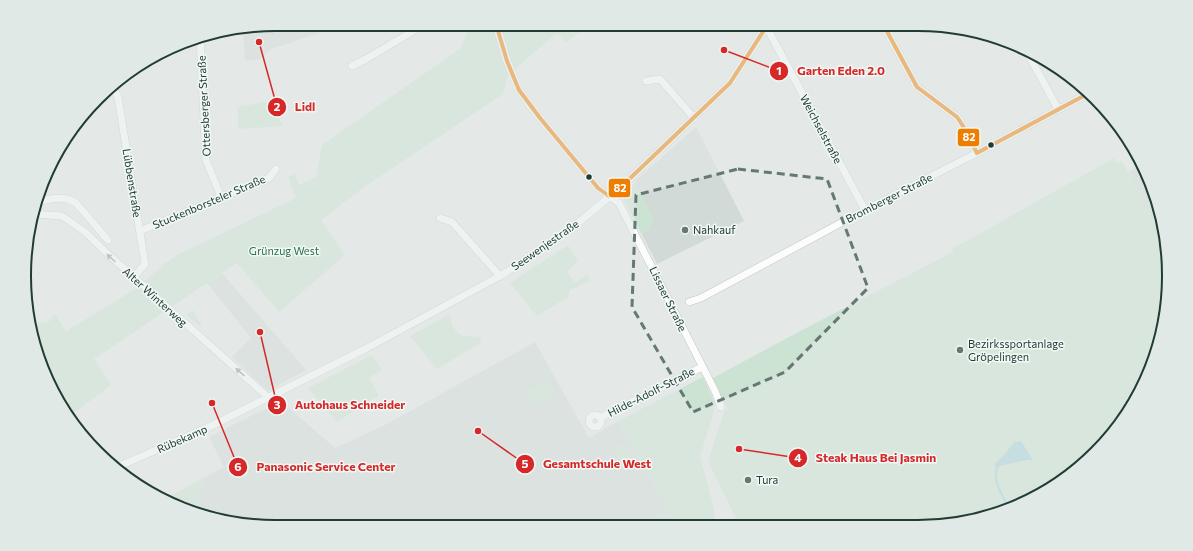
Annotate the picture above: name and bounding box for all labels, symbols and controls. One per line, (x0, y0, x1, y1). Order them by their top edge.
street label: Ottersberger Straße (194, 55, 213, 157)
callout: Garten Eden 2.0 (769, 59, 893, 83)
text: 1 (776, 63, 782, 77)
text: Garten Eden 2.0 (797, 63, 885, 77)
street label: Weichselstraße (798, 92, 845, 166)
callout: Lidl (267, 95, 324, 119)
text: 2 (274, 99, 281, 113)
text: Lidl (295, 99, 315, 113)
line badge: 82 (957, 128, 980, 147)
text: 82 (963, 130, 976, 143)
unlabelled marker (986, 140, 996, 150)
street label: Lübbenstraße (121, 148, 144, 218)
street label: Bromberger Straße (843, 170, 935, 225)
street label: Stuckenborsteler Straße (150, 172, 267, 231)
unlabelled marker (584, 172, 594, 182)
line badge: 82 (608, 178, 631, 198)
text: 82 (614, 181, 627, 194)
street label: Seewenjestraße (509, 216, 581, 273)
place label: Nahkauf (693, 223, 736, 236)
marker: Nahkauf (680, 225, 690, 235)
park label: Grünzug West (249, 244, 320, 257)
one-way arrow (106, 253, 117, 262)
street label: Alter Winterweg (120, 264, 190, 329)
street label: Lissaer Straße (647, 264, 690, 334)
place label: Bezirkssportanlage Gröpelingen (968, 337, 1064, 363)
marker: Bezirkssportanlage Gröpelingen (955, 345, 965, 355)
street label: Hilde-Adolf-Straße (605, 364, 696, 419)
one-way arrow (235, 367, 245, 377)
callout: Autohaus Schneider (267, 393, 413, 417)
text: 3 (274, 397, 281, 411)
text: Autohaus Schneider (295, 397, 405, 411)
street label: Rübekamp (155, 422, 209, 455)
callout: Steak Haus Bei Jasmin (788, 446, 945, 470)
text: 4 (794, 450, 802, 464)
text: Steak Haus Bei Jasmin (816, 450, 936, 465)
callout: Gesamtschule West (515, 452, 659, 476)
callout: Panasonic Service Center (228, 455, 403, 479)
text: 5 (522, 456, 529, 470)
text: Gesamtschule West (543, 456, 651, 470)
text: 6 (234, 459, 242, 473)
text: Panasonic Service Center (256, 459, 396, 473)
place label: Tura (756, 473, 778, 486)
marker: Tura (743, 475, 753, 485)

